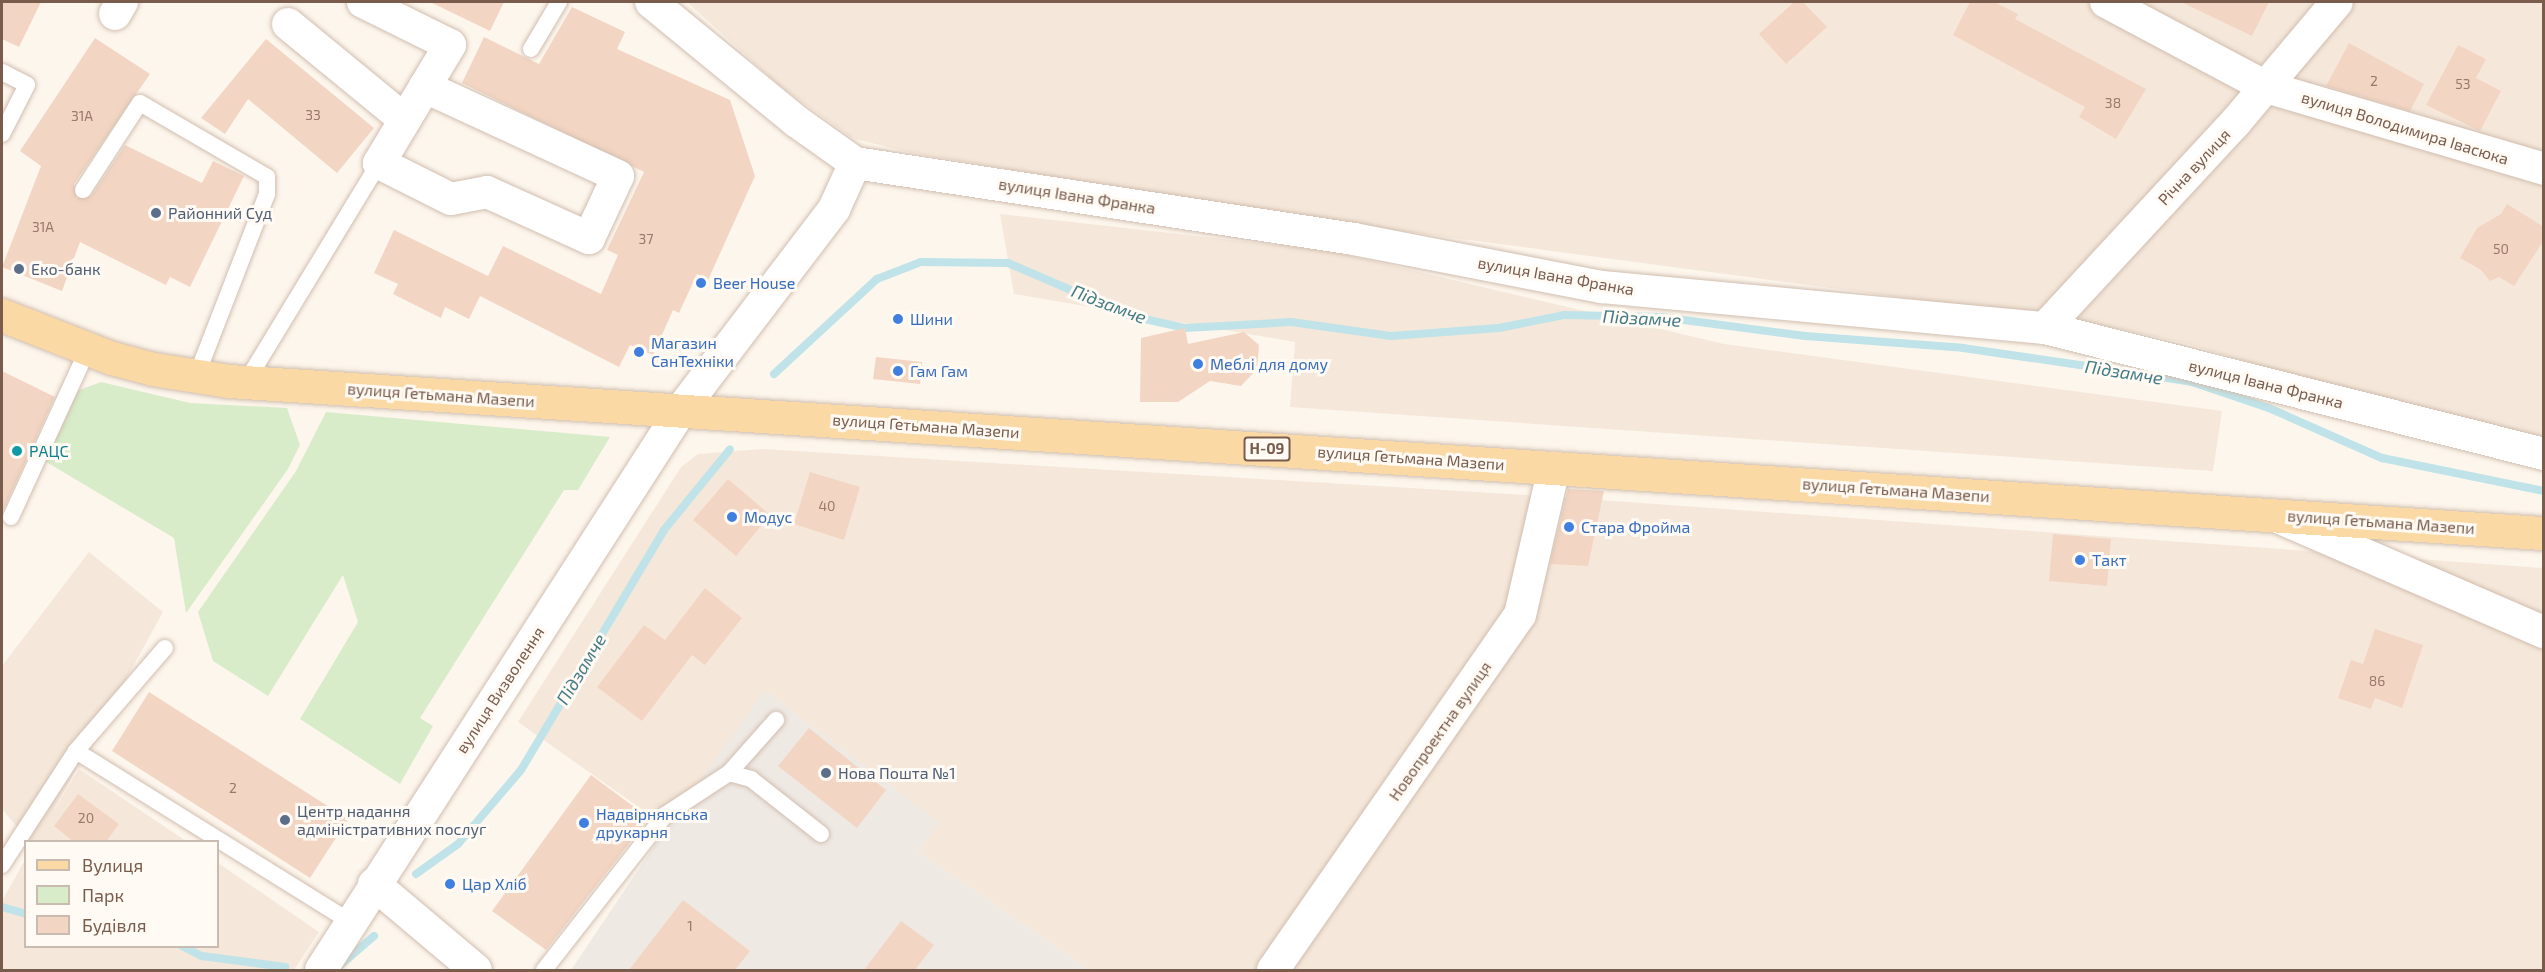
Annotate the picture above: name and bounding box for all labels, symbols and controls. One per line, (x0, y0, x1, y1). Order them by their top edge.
house number: 2 (2370, 73, 2378, 89)
house number: 53 (2455, 76, 2471, 92)
street label: вулиця Володимира Івасюка (2299, 87, 2511, 169)
house number: 38 (2105, 95, 2121, 111)
house number: 33 (305, 107, 321, 123)
house number: 31А (71, 108, 93, 124)
street label: Річна вулиця (2154, 125, 2234, 209)
street label: вулиця Івана Франка (997, 174, 1157, 218)
place label: Районний Суд (168, 203, 272, 223)
marker: Районний Суд (149, 206, 163, 220)
house number: 31А (32, 219, 54, 235)
house number: 37 (639, 231, 653, 247)
house number: 50 (2493, 241, 2509, 257)
street label: вулиця Івана Франка (1476, 253, 1636, 299)
place label: Еко-банк (31, 259, 101, 279)
marker: Еко-банк (12, 262, 26, 276)
place label: Beer House (713, 273, 796, 293)
marker: Beer House (694, 276, 708, 290)
water label: Підзамче (1068, 280, 1150, 328)
water label: Підзамче (1602, 305, 1682, 331)
place label: Шини (910, 309, 953, 329)
marker: Шини (891, 312, 905, 326)
place label: Магазин СанТехніки (651, 333, 734, 371)
marker: Магазин СанТехніки (632, 345, 646, 359)
place label: Меблі для дому (1210, 354, 1328, 374)
water label: Підзамче (2083, 355, 2165, 389)
street label: вулиця Івана Франка (2187, 356, 2345, 412)
marker: Меблі для дому (1191, 357, 1205, 371)
place label: Гам Гам (910, 361, 968, 381)
marker: Гам Гам (891, 364, 905, 378)
street label: вулиця Гетьмана Мазепи (347, 379, 535, 411)
street label: вулиця Гетьмана Мазепи (832, 410, 1020, 442)
road number: Н-09 (1243, 437, 1291, 461)
place label: РАЦС (29, 441, 69, 461)
street label: вулиця Гетьмана Мазепи (1317, 442, 1505, 474)
marker: РАЦС (10, 444, 24, 458)
street label: вулиця Гетьмана Мазепи (1802, 474, 1990, 506)
house number: 40 (818, 498, 836, 514)
street label: вулиця Гетьмана Мазепи (2287, 506, 2475, 538)
place label: Модус (744, 507, 792, 527)
marker: Модус (725, 510, 739, 524)
place label: Стара Фройма (1581, 517, 1690, 537)
marker: Стара Фройма (1562, 520, 1576, 534)
place label: Такт (2092, 550, 2127, 570)
marker: Такт (2073, 553, 2087, 567)
street label: вулиця Визволення (452, 623, 548, 757)
water label: Підзамче (551, 630, 611, 708)
street label: Новопроектна вулиця (1385, 658, 1495, 804)
house number: 86 (2369, 673, 2385, 689)
place label: Нова Пошта №1 (838, 763, 956, 783)
marker: Нова Пошта №1 (819, 766, 833, 780)
house number: 2 (229, 780, 237, 796)
place label: Центр надання адміністративних послуг (297, 801, 486, 839)
place label: Надвірнянська друкарня (596, 804, 708, 842)
house number: 20 (78, 810, 94, 826)
marker: Центр надання адміністративних послуг (278, 813, 292, 827)
marker: Надвірнянська друкарня (577, 816, 591, 830)
legend (24, 840, 219, 948)
text: Вулиця (82, 854, 143, 876)
place label: Цар Хліб (462, 874, 527, 894)
marker: Цар Хліб (443, 877, 457, 891)
text: Парк (82, 884, 124, 906)
text: Будівля (82, 914, 146, 936)
house number: 1 (687, 918, 693, 934)

